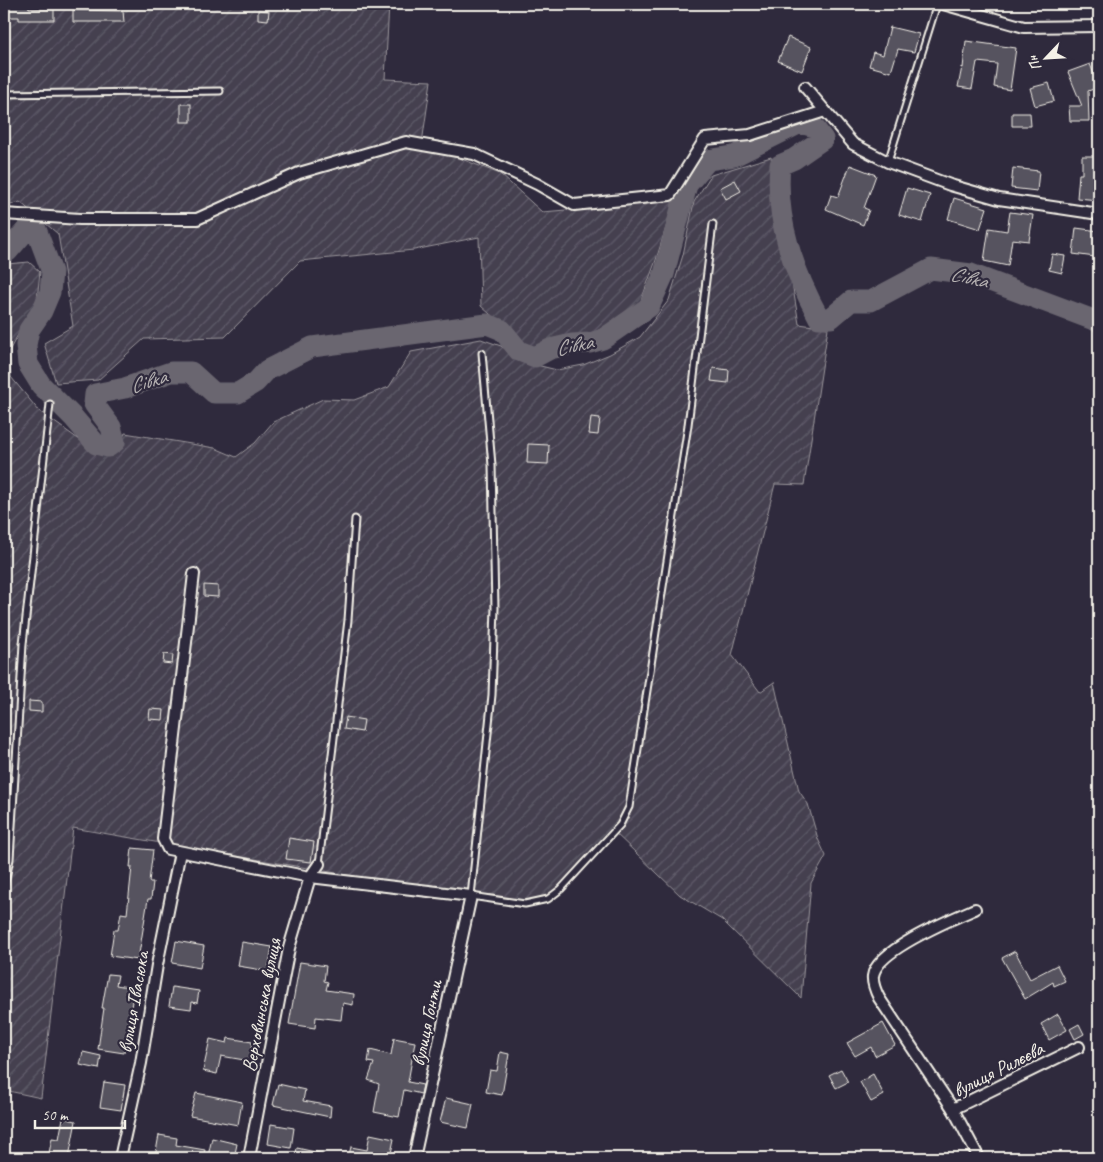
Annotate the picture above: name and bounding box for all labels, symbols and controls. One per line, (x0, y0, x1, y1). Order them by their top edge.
north arrow (1020, 32, 1070, 82)
text: Пн (1024, 52, 1045, 74)
water label: Сівка (948, 260, 992, 294)
water label: Сівка (553, 328, 597, 362)
water label: Сівка (126, 363, 171, 399)
street label: Верховинська вулиця (236, 935, 287, 1074)
street label: вулиця Івасюка (112, 948, 155, 1055)
street label: вулиця Гонти (405, 977, 448, 1068)
street label: вулиця Рилєєва (949, 1035, 1049, 1103)
scale bar (35, 1097, 125, 1129)
text: 50 m (42, 1106, 69, 1125)

